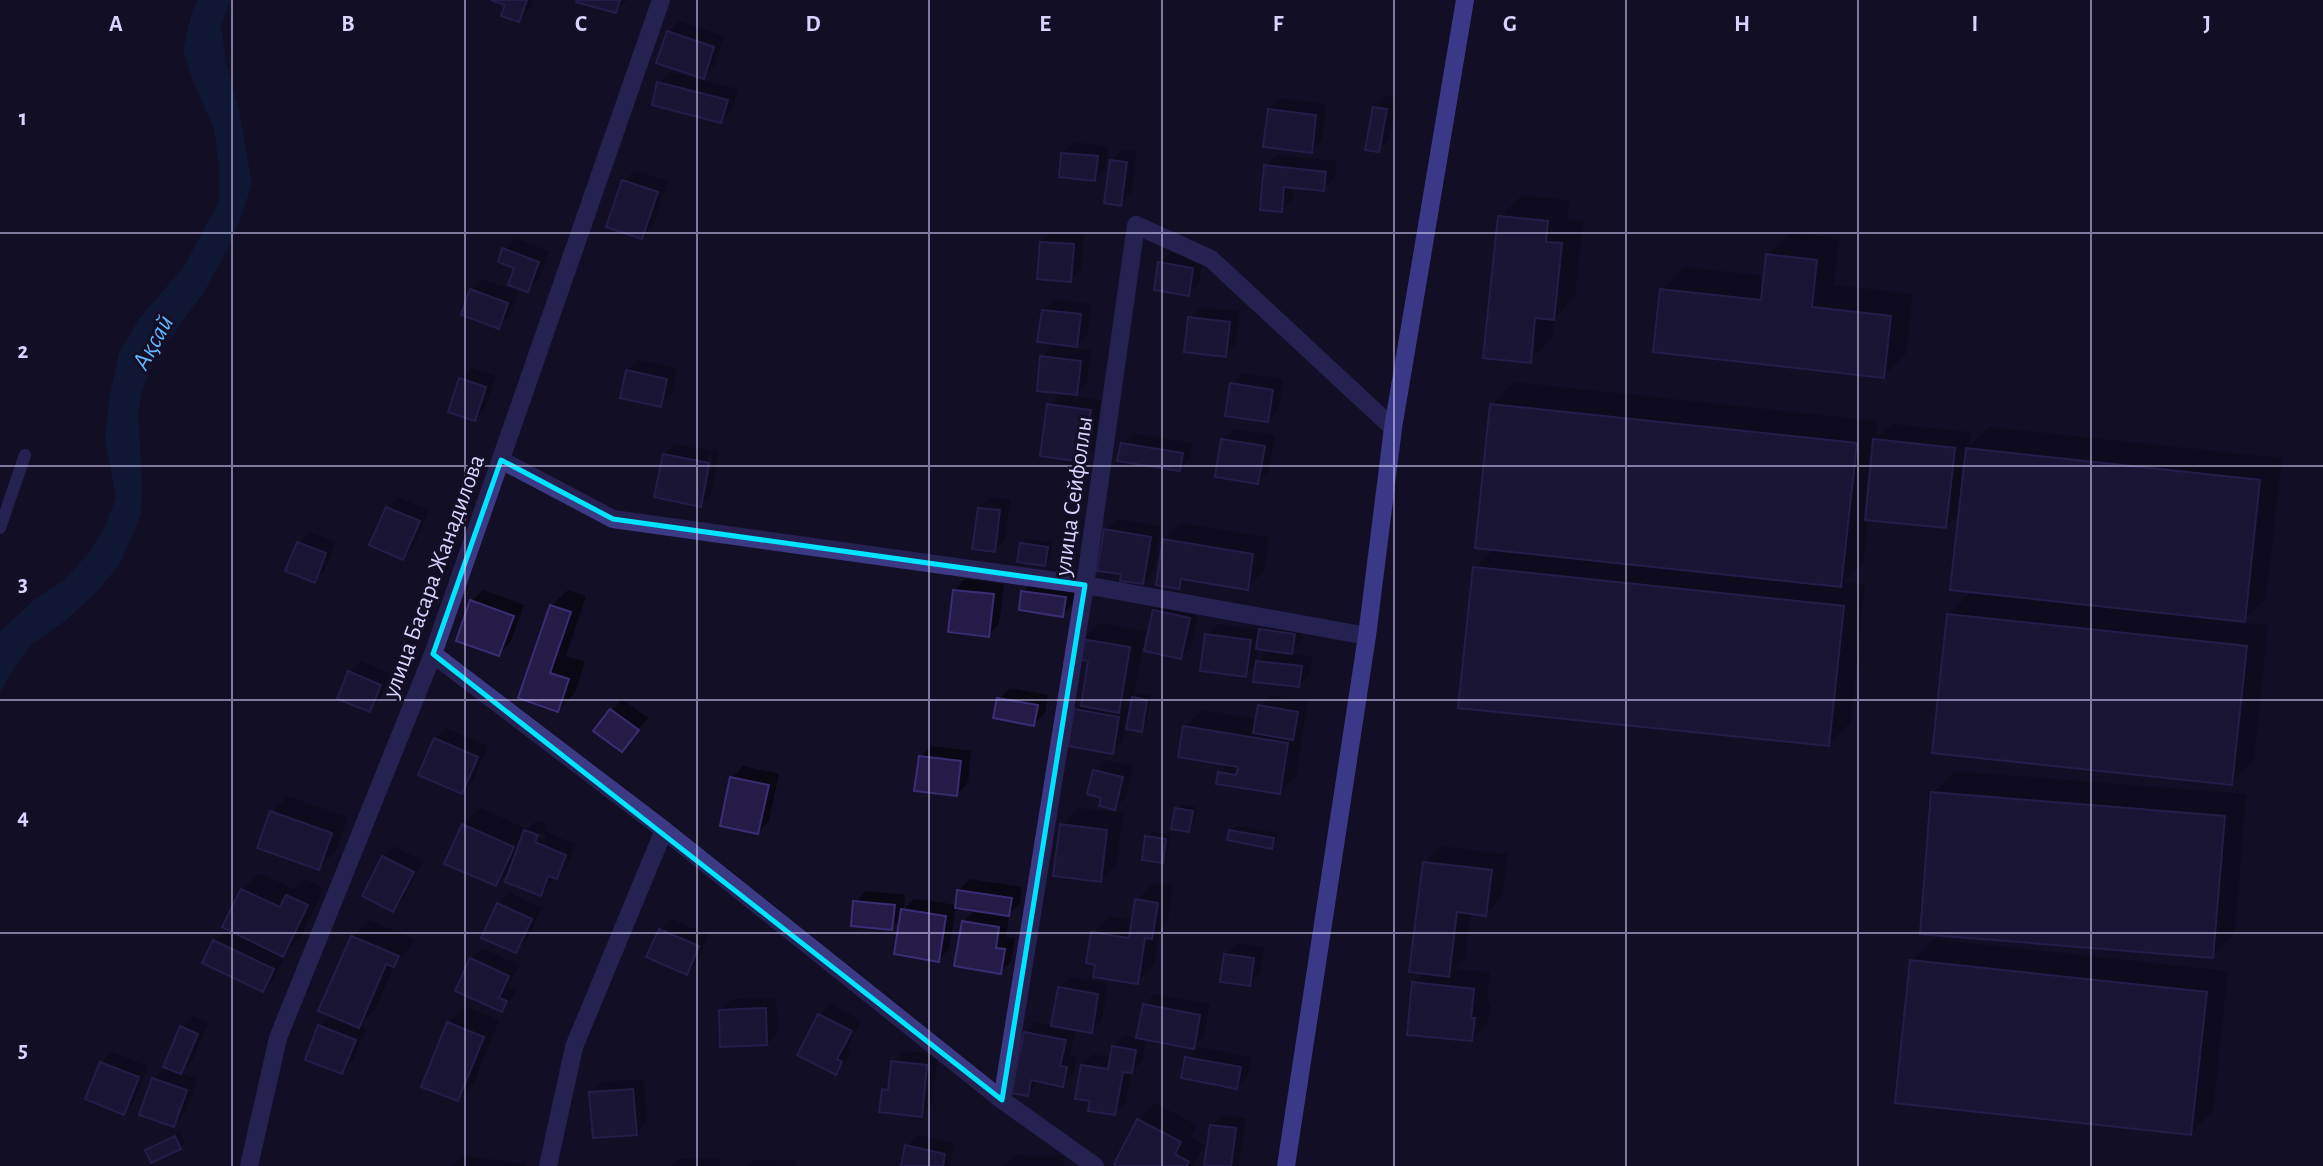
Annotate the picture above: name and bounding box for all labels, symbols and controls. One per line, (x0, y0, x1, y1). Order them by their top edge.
text: A (109, 13, 123, 36)
text: B (341, 13, 355, 36)
text: C (575, 13, 587, 36)
text: D (805, 13, 821, 36)
text: E (1039, 13, 1051, 36)
text: F (1273, 13, 1284, 36)
text: G (1503, 13, 1517, 36)
text: H (1734, 13, 1750, 36)
text: I (1972, 13, 1978, 36)
text: J (2203, 13, 2211, 36)
text: 1 (19, 107, 27, 130)
water label: Ақсай (127, 311, 178, 375)
text: 2 (18, 340, 29, 363)
street label: улица Сейфоллы (1051, 415, 1097, 578)
street label: улица Басара Жанадилова (378, 452, 489, 702)
text: 3 (18, 573, 28, 596)
text: 4 (17, 806, 29, 829)
text: 5 (18, 1039, 28, 1062)

